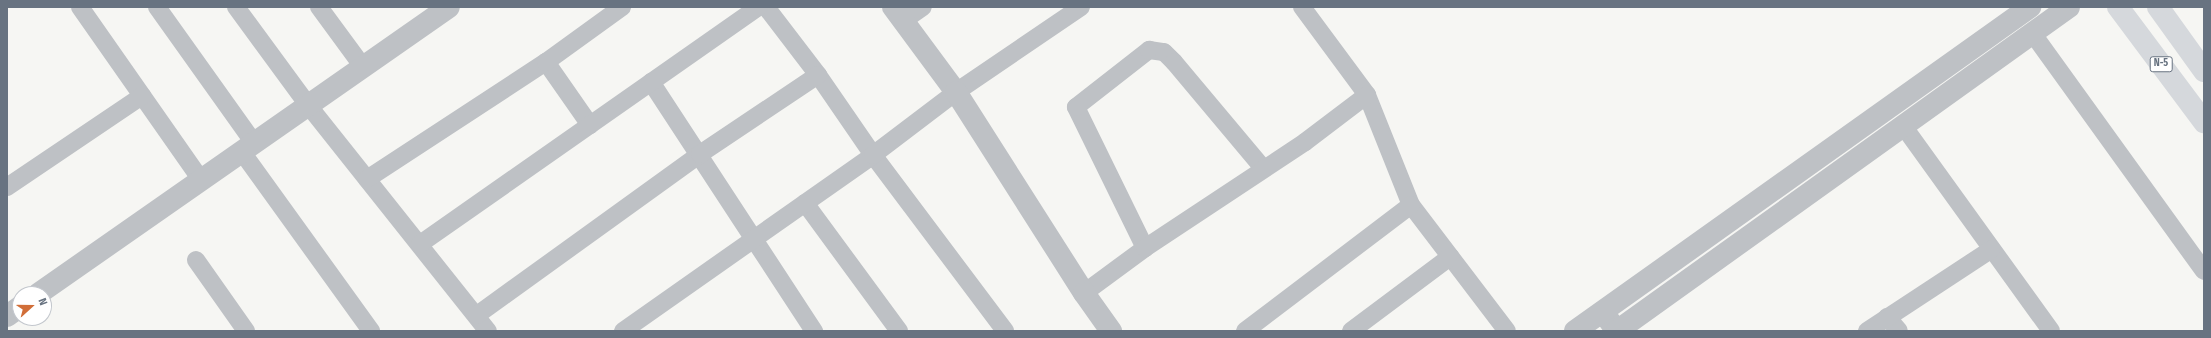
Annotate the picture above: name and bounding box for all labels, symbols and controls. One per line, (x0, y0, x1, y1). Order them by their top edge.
road number: N-5 (2149, 56, 2173, 72)
north arrow (12, 286, 52, 326)
text: N (35, 296, 50, 307)

